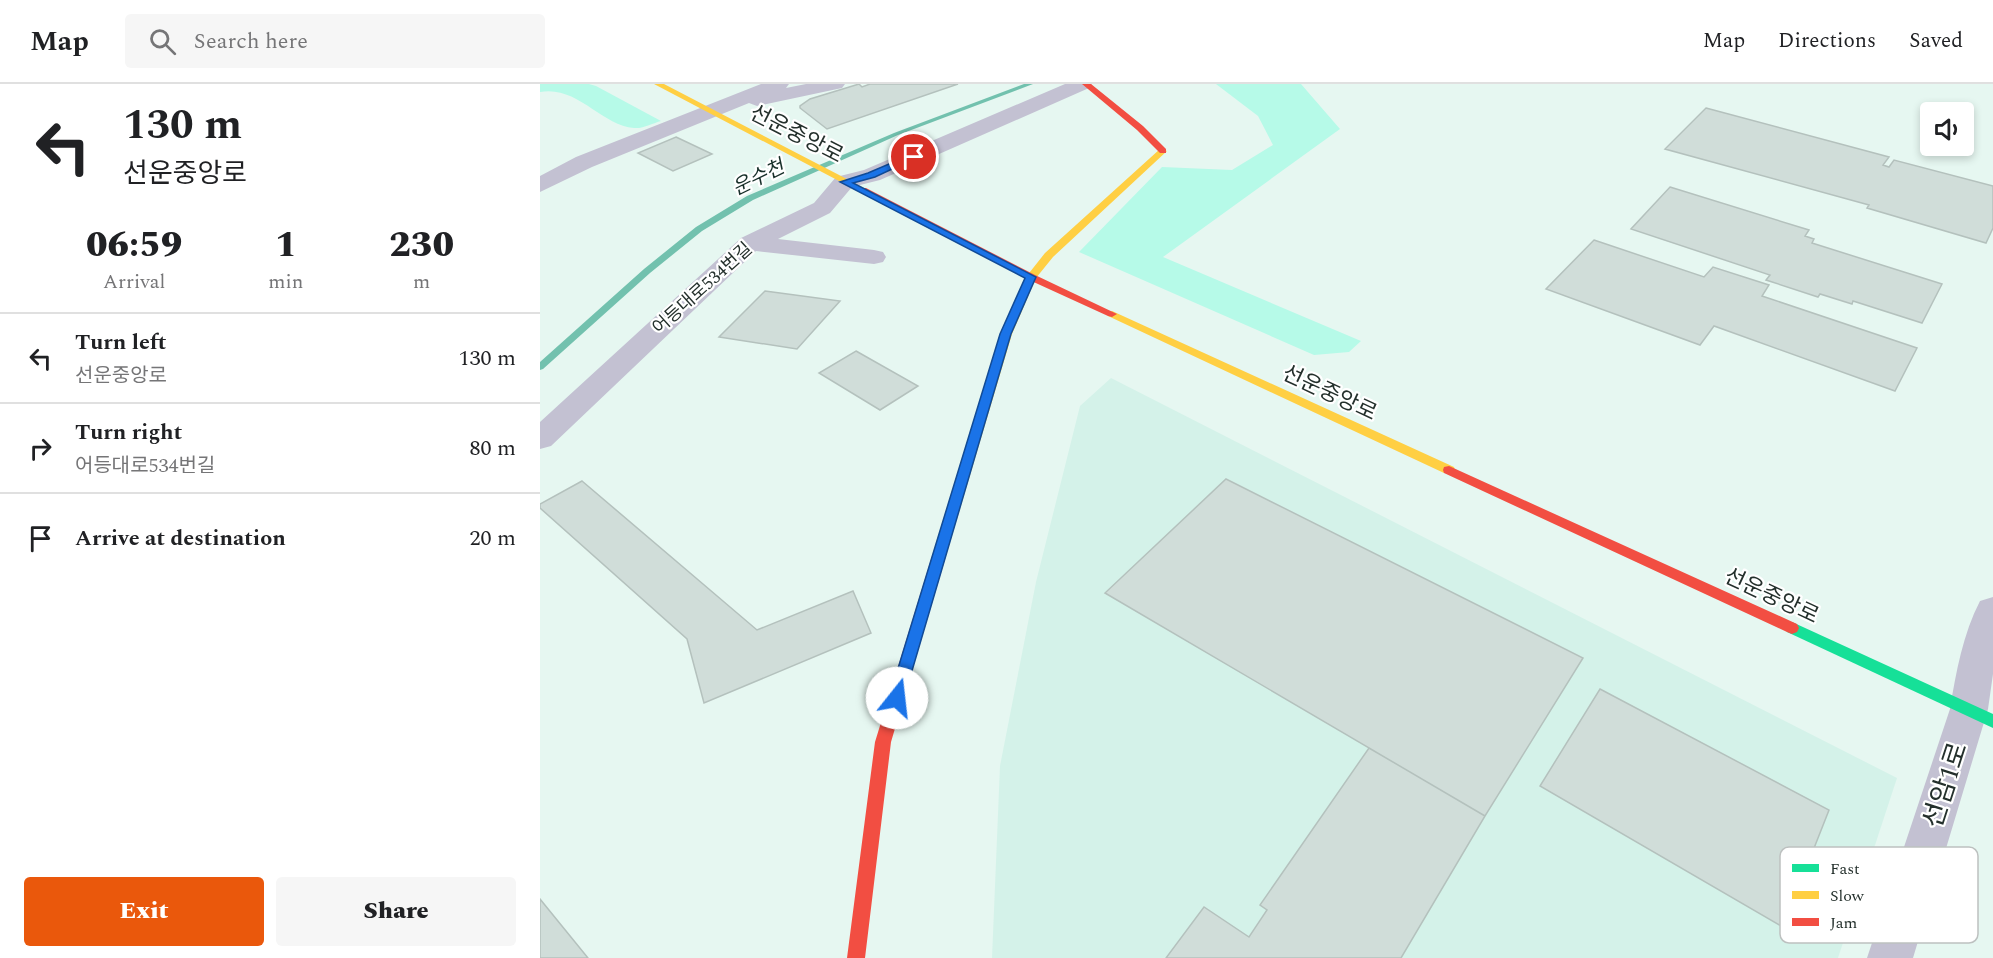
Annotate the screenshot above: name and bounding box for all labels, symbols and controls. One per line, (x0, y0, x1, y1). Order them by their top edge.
search box (125, 14, 545, 68)
text: Map (30, 20, 89, 63)
icon: search (146, 25, 179, 58)
text: Search here (194, 25, 308, 58)
text: Map (1703, 25, 1745, 57)
text: Directions (1778, 25, 1876, 57)
text: Saved (1909, 25, 1963, 57)
text: 130 m (123, 94, 242, 157)
street label: 선운중앙로 (744, 97, 849, 172)
map controls (1920, 102, 1974, 156)
button: sound (1920, 102, 1974, 156)
icon: left (24, 108, 102, 186)
pin (888, 131, 939, 182)
icon: arrive (897, 140, 930, 173)
water label: 운수천 (727, 151, 792, 203)
text: 선운중앙로 (123, 153, 247, 195)
text: 06:59 (86, 218, 182, 273)
text: 1 (275, 218, 297, 273)
text: 230 (389, 218, 454, 273)
street label: 어등대로534번길 (646, 236, 758, 341)
text: Arrival (103, 267, 165, 297)
text: min (268, 267, 303, 297)
text: m (413, 267, 430, 297)
text: Turn left (75, 326, 167, 359)
icon: left (24, 342, 57, 375)
text: 130 m (459, 342, 516, 375)
street label: 선운중앙로 (1277, 357, 1382, 430)
text: 선운중앙로 (75, 361, 167, 391)
text: Turn right (75, 416, 182, 449)
icon: right (24, 432, 57, 465)
text: 80 m (470, 432, 516, 465)
text: 어등대로534번길 (75, 451, 215, 481)
icon: arrive (24, 522, 57, 555)
text: Arrive at destination (75, 522, 286, 555)
text: 20 m (470, 522, 516, 555)
street label: 선운중앙로 (1719, 560, 1824, 633)
position arrow (865, 666, 929, 730)
street label: 선암1로 (1912, 737, 1980, 834)
legend (1780, 847, 1978, 943)
text: Fast (1830, 857, 1860, 881)
button: Exit (24, 877, 264, 946)
button: Share (276, 877, 516, 946)
text: Slow (1830, 884, 1865, 908)
text: Jam (1830, 911, 1858, 935)

